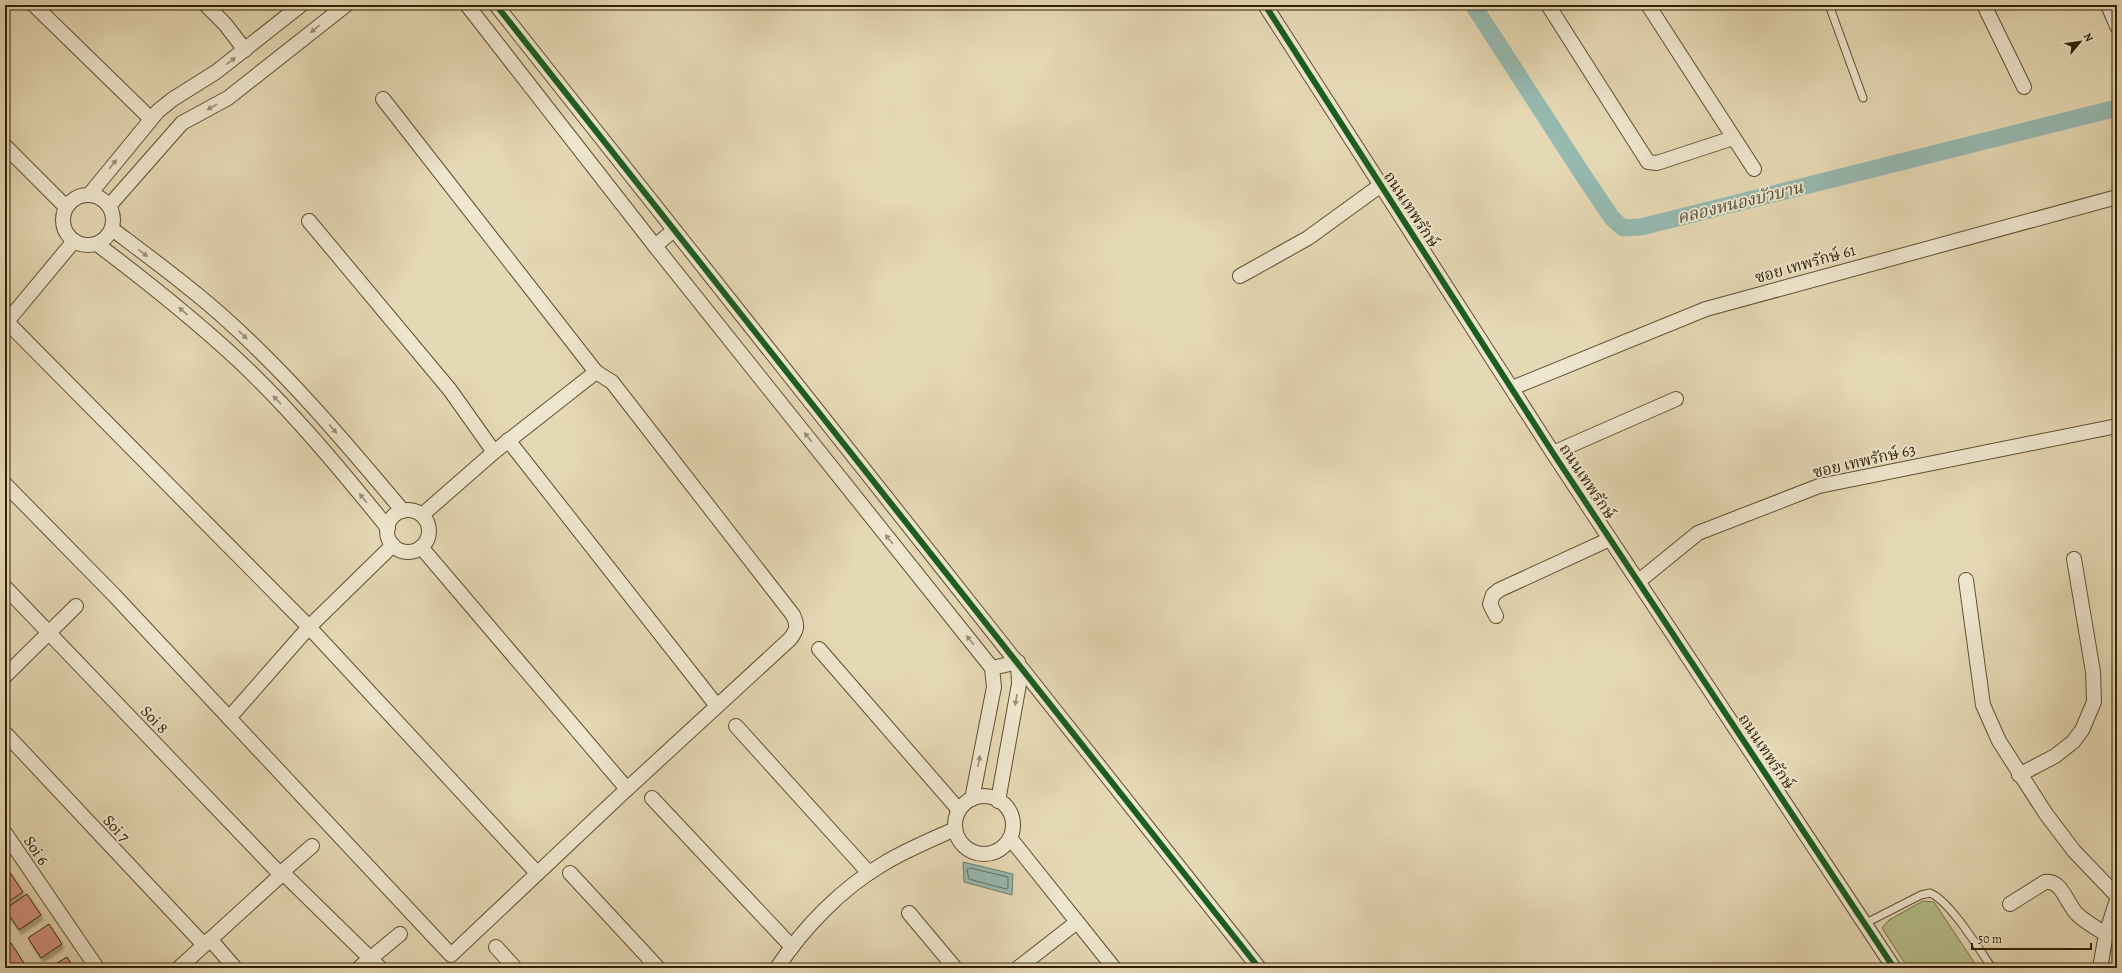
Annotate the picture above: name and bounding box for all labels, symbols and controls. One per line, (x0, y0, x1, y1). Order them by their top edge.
north arrow (2060, 22, 2100, 62)
one-way arrow (310, 24, 320, 33)
text: N (2080, 30, 2097, 45)
one-way arrow (225, 57, 236, 66)
one-way arrow (206, 104, 218, 111)
one-way arrow (109, 159, 117, 170)
street label: ถนนเทพรักษ์ (1378, 167, 1444, 252)
water label: คลองหนองบัวบาน (1675, 176, 1806, 229)
street label: ซอย เทพรักษ์ 61 (1752, 239, 1859, 289)
one-way arrow (137, 248, 148, 257)
one-way arrow (177, 307, 188, 316)
one-way arrow (238, 331, 248, 340)
one-way arrow (272, 395, 282, 405)
one-way arrow (328, 424, 337, 433)
one-way arrow (803, 432, 812, 443)
street label: ซอย เทพรักษ์ 63 (1811, 438, 1918, 484)
street label: ถนนเทพรักษ์ (1554, 439, 1621, 524)
one-way arrow (359, 492, 367, 503)
one-way arrow (885, 533, 893, 544)
one-way arrow (966, 635, 975, 646)
one-way arrow (1013, 694, 1019, 706)
street label: Soi 8 (135, 701, 173, 739)
street label: ถนนเทพรักษ์ (1733, 709, 1800, 794)
one-way arrow (977, 755, 983, 767)
street label: Soi 7 (98, 810, 135, 848)
street label: Soi 6 (18, 831, 54, 870)
scale bar (1972, 925, 2091, 951)
text: 50 m (1978, 931, 2002, 947)

